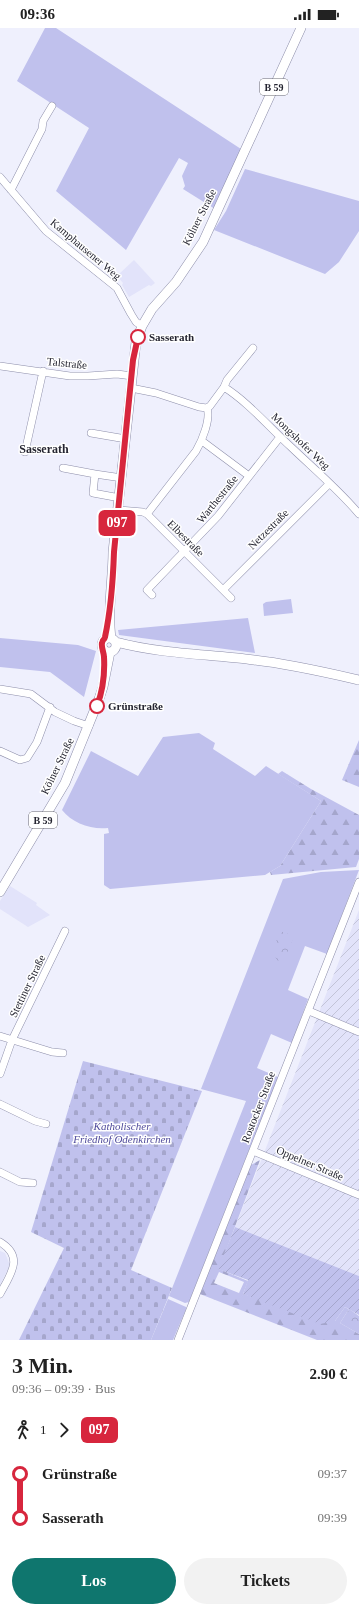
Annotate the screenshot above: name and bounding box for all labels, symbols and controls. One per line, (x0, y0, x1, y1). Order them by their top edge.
text: 09:36 (20, 6, 55, 22)
road number: B 59 (260, 79, 288, 95)
street label: Kölner Straße (180, 187, 218, 247)
street label: Kamphausener Weg (48, 216, 124, 282)
marker: Sasserath (130, 329, 146, 345)
place label: Sasserath (149, 331, 194, 343)
street label: Talstraße (46, 355, 88, 371)
street label: Mongshofer Weg (269, 410, 333, 472)
district label: Sasserath (19, 442, 69, 456)
street label: Warthestraße (194, 473, 240, 525)
street label: Netzestraße (245, 506, 291, 552)
line badge: 097 (94, 510, 140, 536)
text: 097 (107, 515, 128, 530)
street label: Elbestraße (165, 517, 207, 559)
marker: Grünstraße (89, 698, 105, 714)
place label: Grünstraße (108, 700, 163, 712)
street label: Kölner Straße (38, 736, 76, 796)
road number: B 59 (29, 812, 57, 828)
street label: Stettiner Straße (7, 953, 47, 1019)
street label: Rostocker Straße (239, 1070, 277, 1144)
park label: Katholischer Friedhof Odenkirchen (72, 1120, 171, 1145)
street label: Oppelner Straße (275, 1143, 345, 1183)
text: 3 Min. (12, 1353, 73, 1378)
text: 2.90 € (310, 1366, 347, 1382)
text: 09:36 – 09:39 · Bus (12, 1381, 115, 1396)
icon: walk (12, 1419, 34, 1441)
icon: forward (53, 1419, 75, 1441)
text: 1 (40, 1422, 47, 1437)
text: 097 (89, 1422, 110, 1437)
text: Grünstraße (42, 1466, 117, 1482)
text: 09:37 (317, 1466, 347, 1481)
text: Sasserath (42, 1510, 104, 1526)
text: 09:39 (317, 1510, 347, 1525)
button: Los (12, 1558, 176, 1604)
button: Tickets (184, 1558, 347, 1604)

